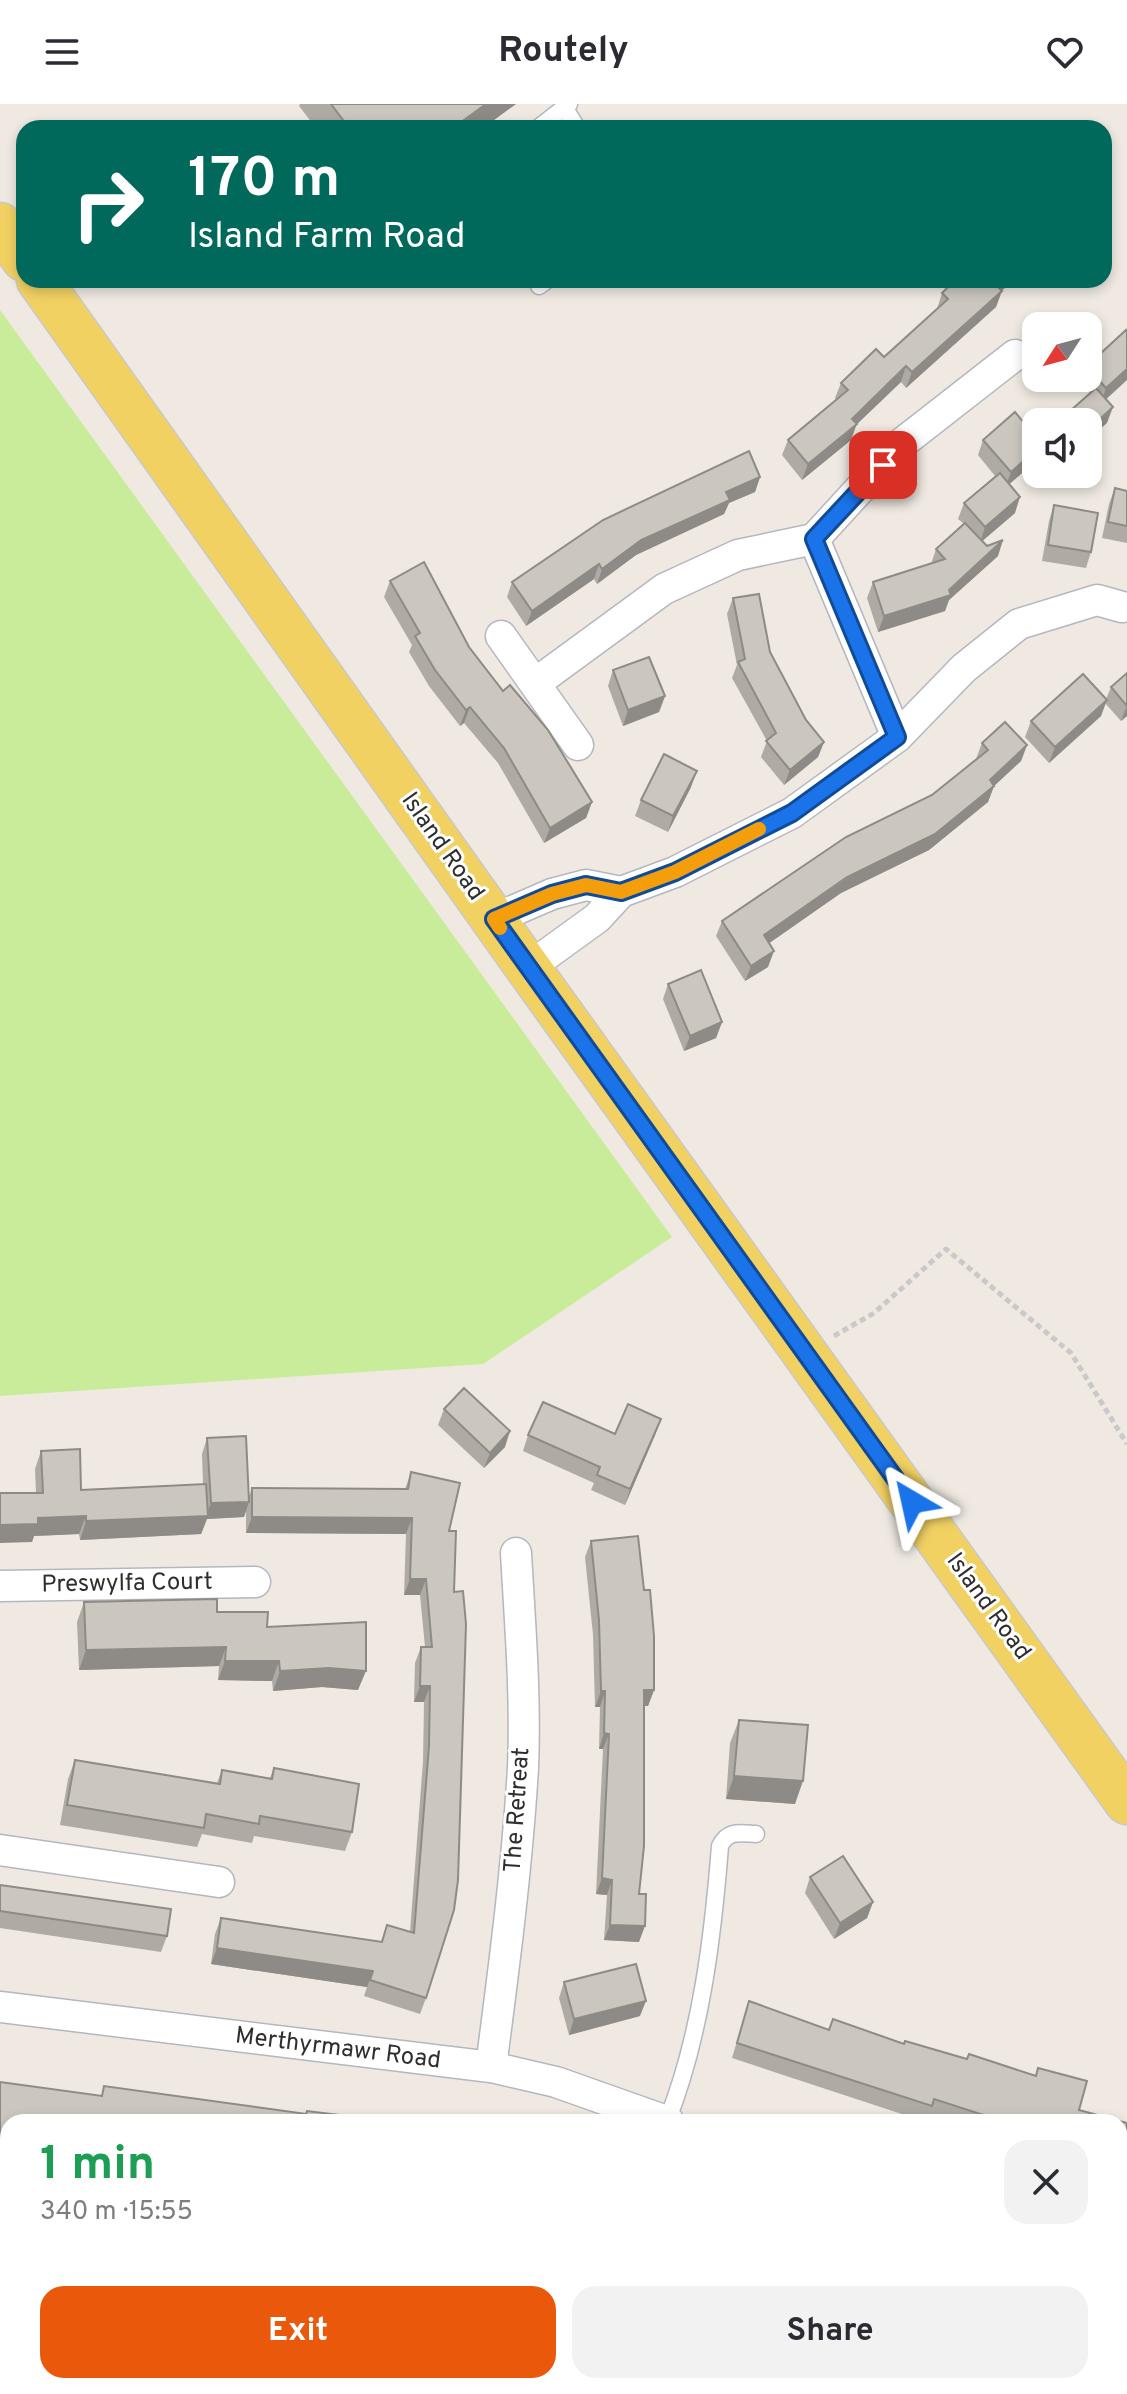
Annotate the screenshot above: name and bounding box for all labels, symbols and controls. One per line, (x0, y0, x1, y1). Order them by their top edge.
text: Routely (498, 29, 629, 75)
icon: menu (40, 30, 84, 74)
icon: heart (1043, 30, 1087, 74)
text: 170 m (188, 146, 340, 216)
icon: right (56, 152, 160, 256)
text: Island Farm Road (188, 215, 466, 261)
north arrow (1022, 312, 1102, 392)
map controls (1022, 312, 1102, 488)
button: sound (1022, 408, 1102, 488)
pin (849, 431, 917, 499)
icon: arrive (861, 443, 905, 487)
street label: Island Road (394, 787, 490, 907)
position arrow (870, 1460, 954, 1544)
street label: Island Road (939, 1547, 1037, 1667)
street label: Preswylfa Court (41, 1568, 213, 1600)
street label: The Retreat (499, 1746, 537, 1874)
street label: Merthyrmawr Road (233, 2022, 443, 2076)
text: 1 min (40, 2136, 155, 2196)
button: close (1004, 2140, 1088, 2224)
text: 340 m · 15:55 (40, 2196, 193, 2229)
button: Exit (40, 2286, 556, 2378)
button: Share (572, 2286, 1088, 2378)

